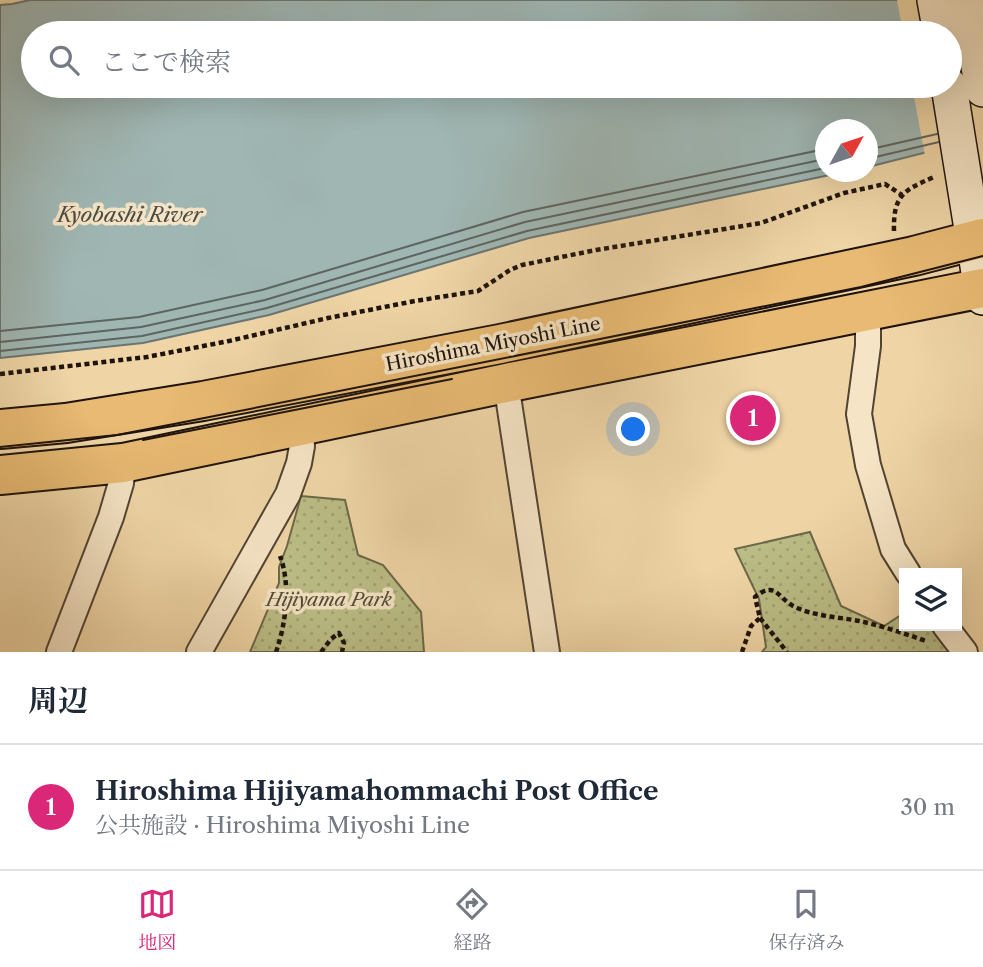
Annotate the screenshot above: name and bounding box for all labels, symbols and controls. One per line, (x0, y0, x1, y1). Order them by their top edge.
search box (21, 21, 962, 98)
icon: search (45, 41, 83, 79)
text: ここで検索 (101, 46, 231, 78)
north arrow (815, 119, 878, 182)
water label: Kyobashi River (56, 202, 204, 227)
street label: Hiroshima Miyoshi Line (384, 312, 602, 376)
pin: 1 (730, 392, 776, 444)
your location (616, 412, 650, 446)
map controls (899, 568, 962, 631)
button: layers (899, 568, 962, 631)
park label: Hijiyama Park (264, 588, 392, 611)
text: 周辺 (28, 682, 88, 719)
text: Hiroshima Hijiyamahommachi Post Office (95, 775, 658, 807)
text: 1 (46, 793, 56, 821)
text: 30 m (900, 793, 955, 821)
text: 公共施設 · Hiroshima Miyoshi Line (95, 811, 470, 839)
tab: 地図 (138, 885, 177, 954)
tab: 経路 (453, 885, 492, 954)
tab: 保存済み (768, 885, 845, 954)

